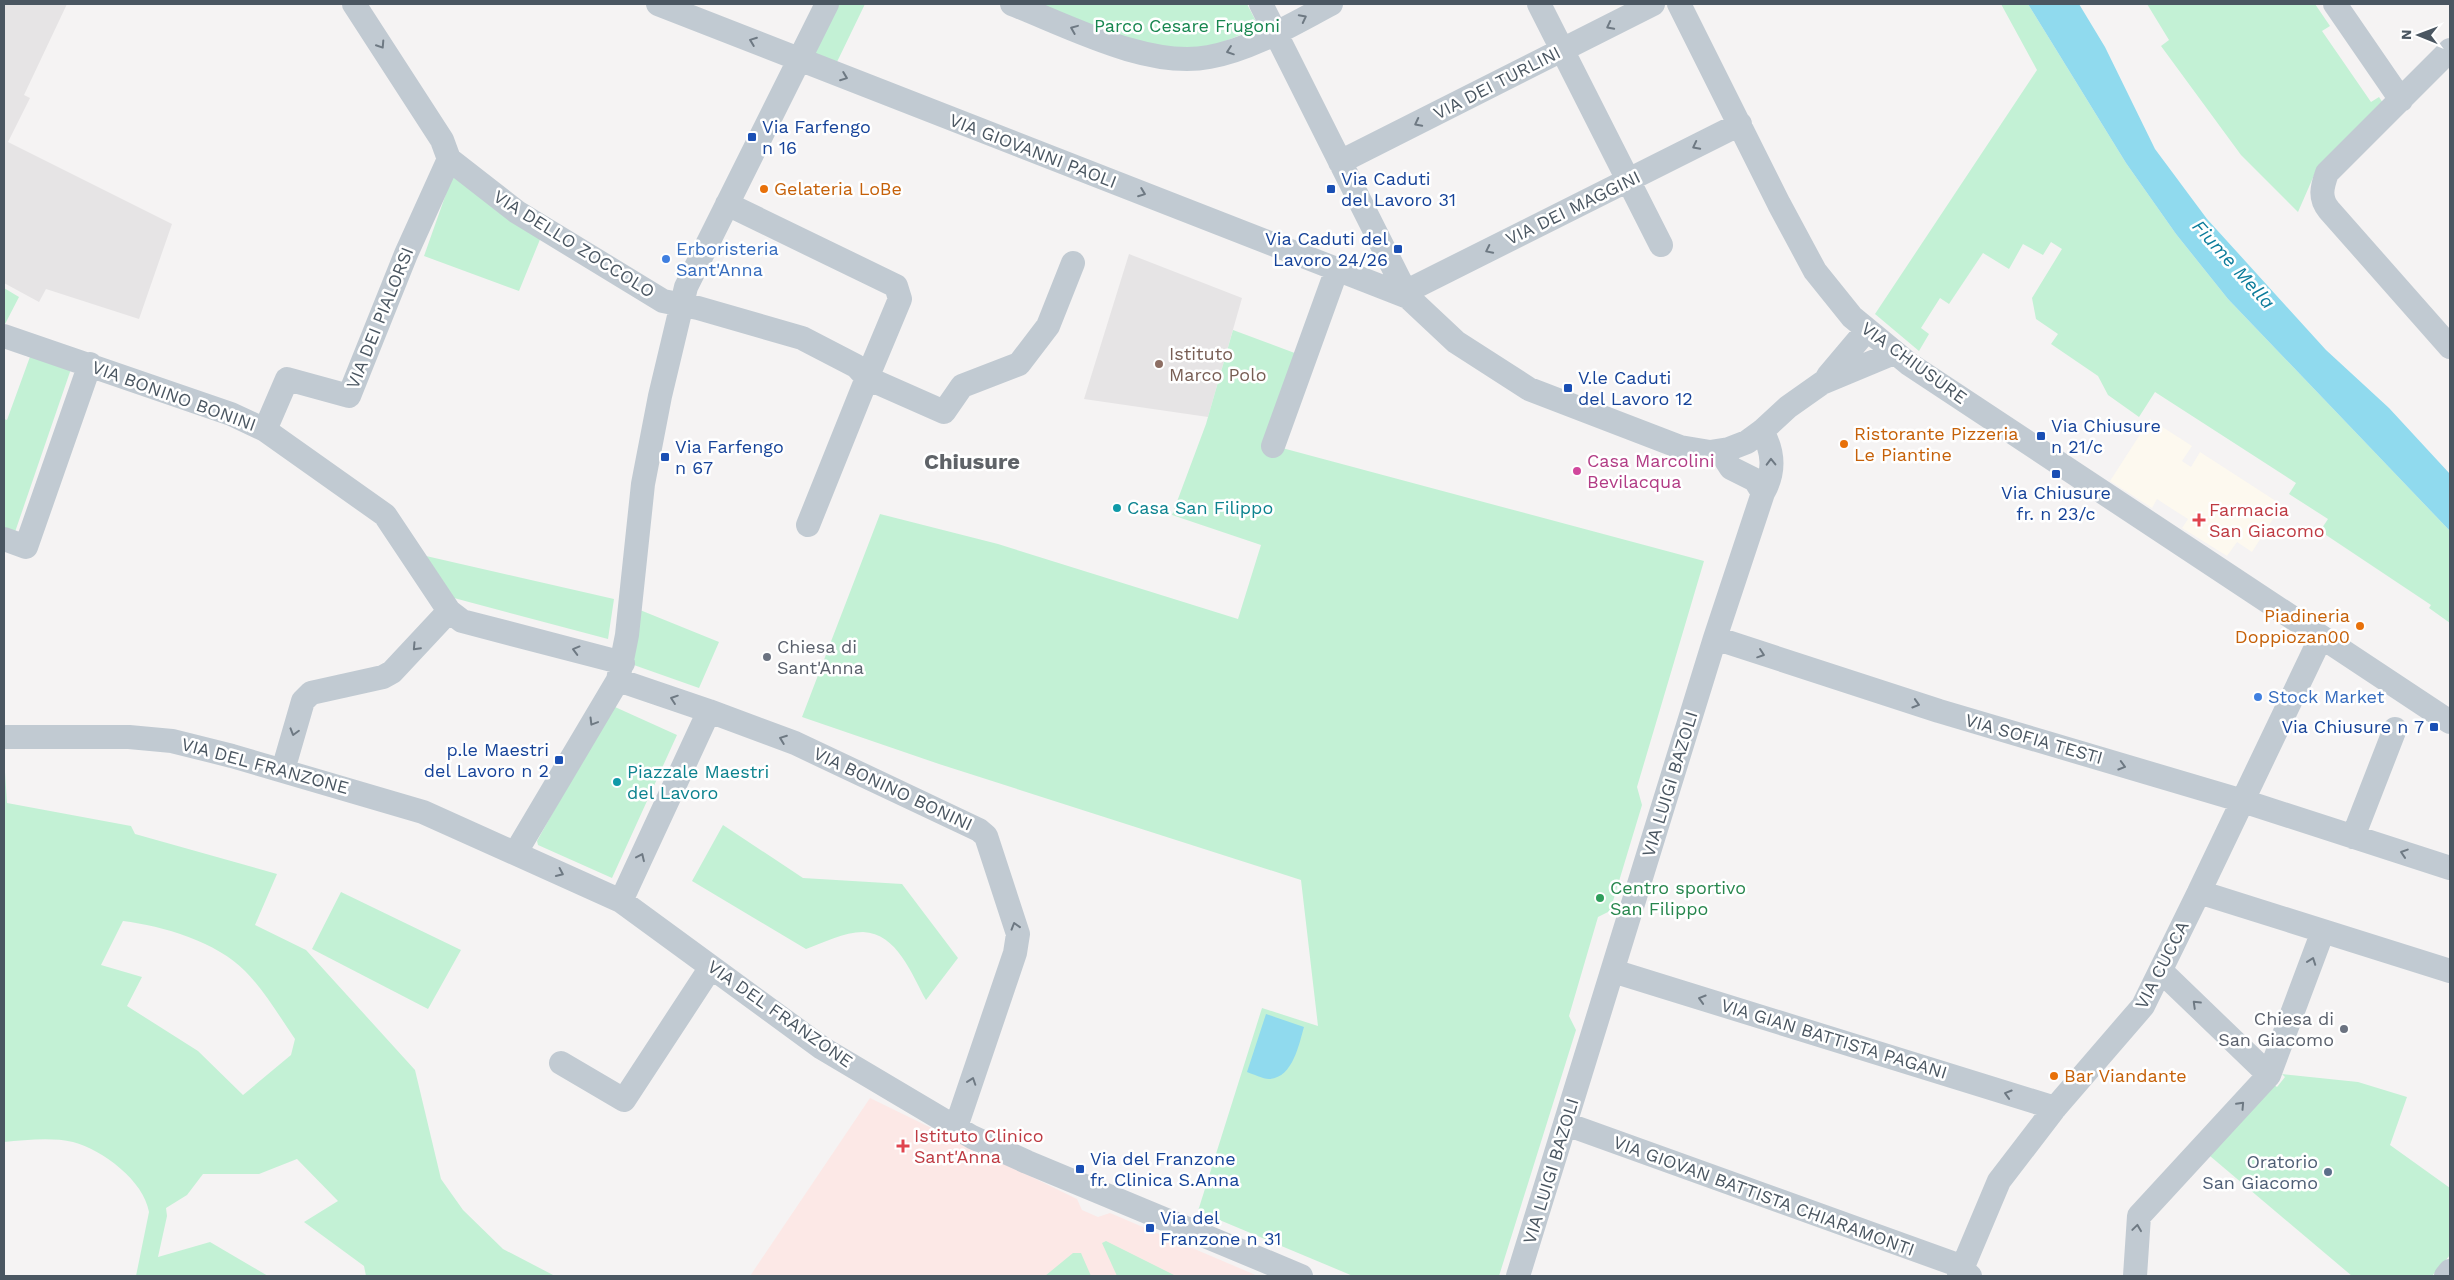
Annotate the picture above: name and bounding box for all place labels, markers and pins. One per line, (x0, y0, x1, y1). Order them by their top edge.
place label: Via Farfengo n 16 (762, 116, 871, 158)
marker: Via Farfengo n 16 (746, 131, 758, 143)
place label: Via Caduti del Lavoro 31 (1341, 168, 1456, 210)
place label: Gelateria LoBe (774, 178, 902, 199)
marker: Gelateria LoBe (758, 183, 770, 195)
marker: Via Caduti del Lavoro 31 (1325, 183, 1337, 195)
place label: Via Caduti del Lavoro 24/26 (1265, 228, 1388, 270)
place label: Erboristeria Sant'Anna (676, 238, 779, 280)
marker: Via Caduti del Lavoro 24/26 (1392, 243, 1404, 255)
marker: Erboristeria Sant'Anna (660, 253, 672, 265)
place label: Istituto Marco Polo (1169, 343, 1266, 385)
marker: Istituto Marco Polo (1153, 358, 1165, 370)
place label: V.le Caduti del Lavoro 12 (1578, 367, 1693, 409)
marker: V.le Caduti del Lavoro 12 (1562, 382, 1574, 394)
place label: Via Chiusure n 21/c (2051, 415, 2161, 457)
place label: Ristorante Pizzeria Le Piantine (1854, 423, 2018, 465)
marker: Via Chiusure n 21/c (2035, 430, 2047, 442)
place label: Via Farfengo n 67 (675, 436, 784, 478)
marker: Ristorante Pizzeria Le Piantine (1838, 438, 1850, 450)
place label: Casa Marcolini Bevilacqua (1587, 450, 1715, 492)
marker: Via Farfengo n 67 (659, 451, 671, 463)
marker: Casa Marcolini Bevilacqua (1571, 465, 1583, 477)
marker: Via Chiusure fr. n 23/c (2050, 468, 2062, 480)
place label: Via Chiusure fr. n 23/c (2001, 482, 2111, 524)
place label: Casa San Filippo (1127, 497, 1273, 518)
place label: Farmacia San Giacomo (2209, 499, 2325, 541)
marker: Casa San Filippo (1111, 502, 1123, 514)
marker: Farmacia San Giacomo (2193, 514, 2205, 526)
place label: Piadineria Doppiozan00 (2235, 605, 2350, 647)
marker: Piadineria Doppiozan00 (2354, 620, 2366, 632)
place label: Chiesa di Sant'Anna (777, 636, 864, 678)
marker: Chiesa di Sant'Anna (761, 651, 773, 663)
place label: Stock Market (2268, 686, 2385, 707)
marker: Stock Market (2252, 691, 2264, 703)
place label: Via Chiusure n 7 (2281, 716, 2424, 737)
marker: Via Chiusure n 7 (2428, 721, 2440, 733)
place label: p.le Maestri del Lavoro n 2 (424, 739, 549, 781)
marker: p.le Maestri del Lavoro n 2 (553, 754, 565, 766)
place label: Piazzale Maestri del Lavoro (627, 761, 769, 803)
marker: Piazzale Maestri del Lavoro (611, 776, 623, 788)
place label: Centro sportivo San Filippo (1610, 877, 1746, 919)
marker: Centro sportivo San Filippo (1594, 892, 1606, 904)
place label: Chiesa di San Giacomo (2218, 1008, 2334, 1050)
marker: Chiesa di San Giacomo (2338, 1023, 2350, 1035)
place label: Bar Viandante (2064, 1065, 2187, 1086)
marker: Bar Viandante (2048, 1070, 2060, 1082)
place label: Istituto Clinico Sant'Anna (914, 1125, 1044, 1167)
marker: Istituto Clinico Sant'Anna (896, 1139, 910, 1153)
place label: Via del Franzone fr. Clinica S.Anna (1090, 1148, 1239, 1190)
place label: Oratorio San Giacomo (2202, 1151, 2318, 1193)
marker: Via del Franzone fr. Clinica S.Anna (1074, 1163, 1086, 1175)
marker: Oratorio San Giacomo (2322, 1166, 2334, 1178)
place label: Via del Franzone n 31 (1160, 1207, 1281, 1249)
marker: Via del Franzone n 31 (1144, 1222, 1156, 1234)

